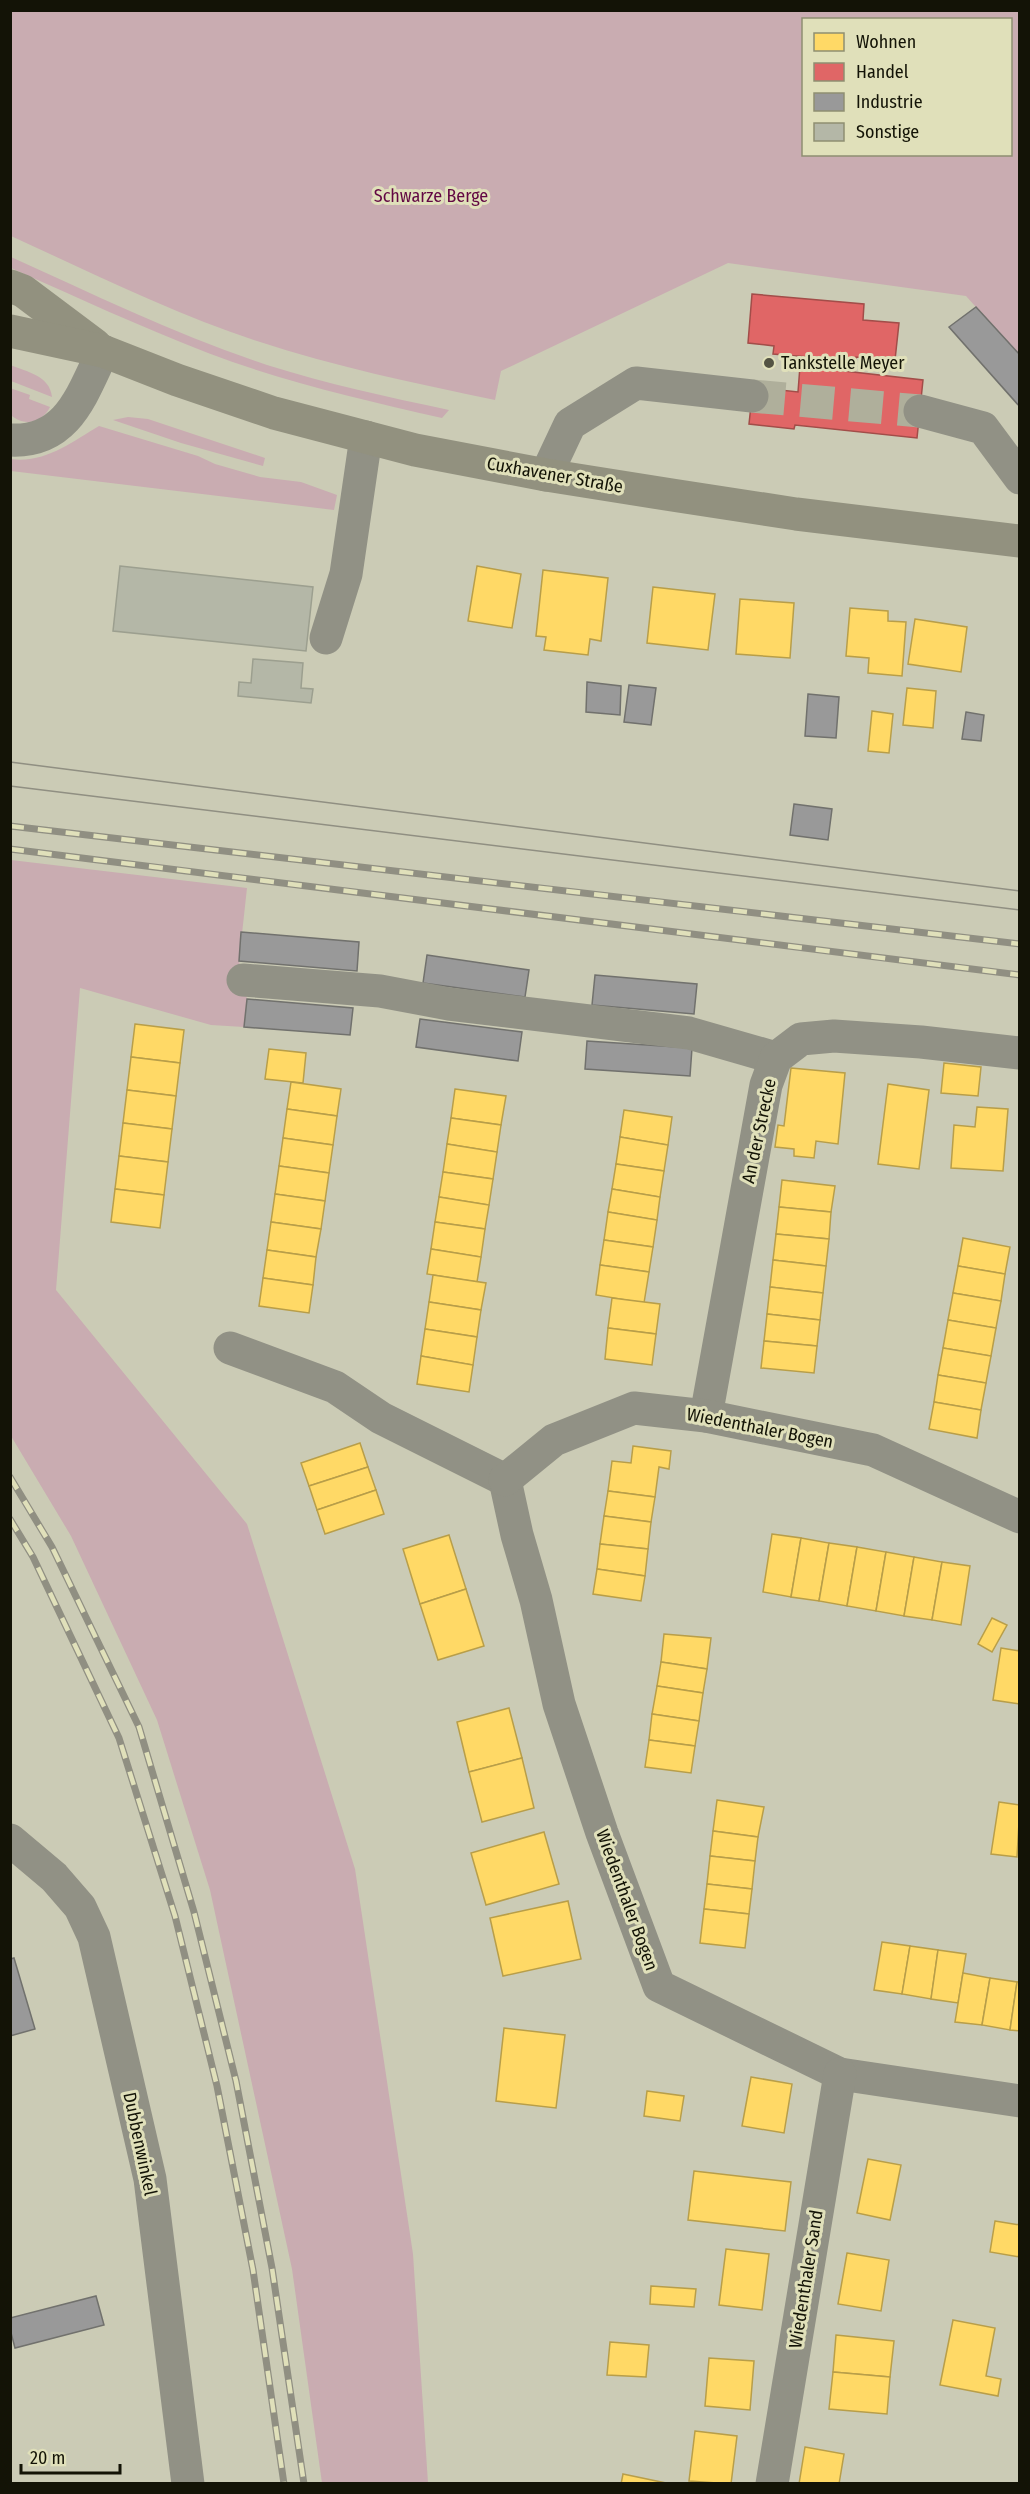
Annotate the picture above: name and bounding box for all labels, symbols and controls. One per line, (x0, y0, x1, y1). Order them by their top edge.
legend (802, 18, 1012, 156)
text: Wohnen (856, 31, 916, 53)
text: Handel (856, 61, 909, 83)
text: Industrie (856, 91, 923, 113)
text: Sonstige (856, 121, 919, 143)
park label: Schwarze Berge (374, 185, 488, 207)
place label: Tankstelle Meyer (781, 352, 905, 374)
marker: Tankstelle Meyer (762, 356, 776, 370)
street label: Cuxhavener Straße (485, 452, 625, 498)
street label: An der Strecke (737, 1077, 781, 1185)
street label: Wiedenthaler Bogen (685, 1403, 835, 1453)
street label: Wiedenthaler Bogen (591, 1826, 663, 1974)
street label: Dubbenwinkel (118, 2090, 162, 2198)
street label: Wiedenthaler Sand (784, 2208, 828, 2350)
scale bar (21, 2437, 120, 2475)
text: 20 m (30, 2447, 65, 2469)

